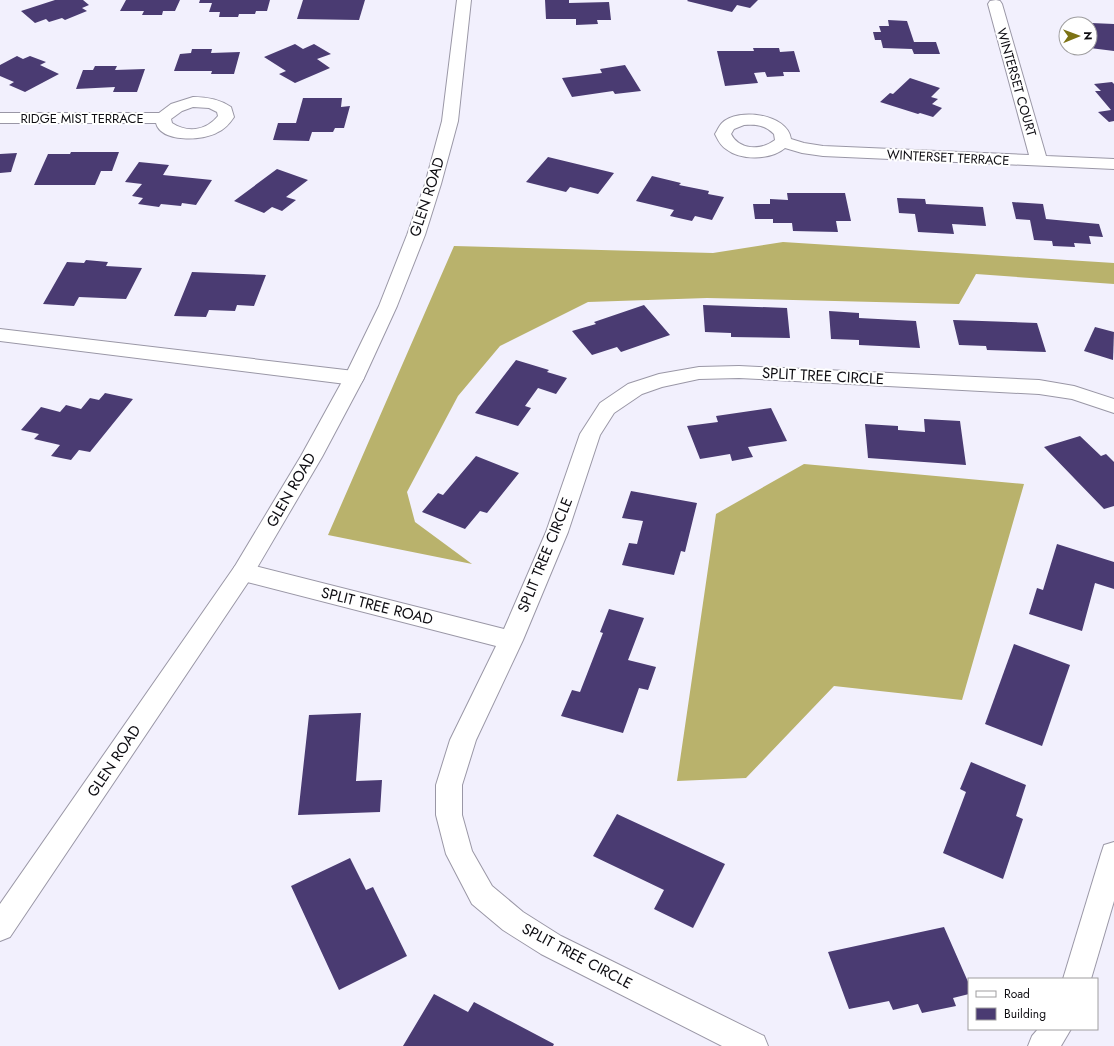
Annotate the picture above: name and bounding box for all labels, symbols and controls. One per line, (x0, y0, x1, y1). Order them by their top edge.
north arrow (1058, 16, 1098, 56)
street label: WINTERSET COURT (992, 26, 1041, 138)
text: N (1080, 31, 1096, 40)
street label: RIDGE MIST TERRACE (20, 109, 144, 128)
street label: WINTERSET TERRACE (886, 145, 1010, 170)
street label: GLEN ROAD (404, 154, 450, 240)
street label: SPLIT TREE CIRCLE (761, 362, 885, 390)
street label: GLEN ROAD (261, 449, 321, 531)
street label: SPLIT TREE CIRCLE (512, 494, 578, 616)
street label: SPLIT TREE ROAD (319, 581, 435, 631)
street label: GLEN ROAD (82, 721, 146, 801)
street label: SPLIT TREE CIRCLE (518, 918, 636, 994)
legend (968, 978, 1098, 1030)
text: Road (1004, 985, 1030, 1003)
text: Building (1004, 1005, 1046, 1023)

